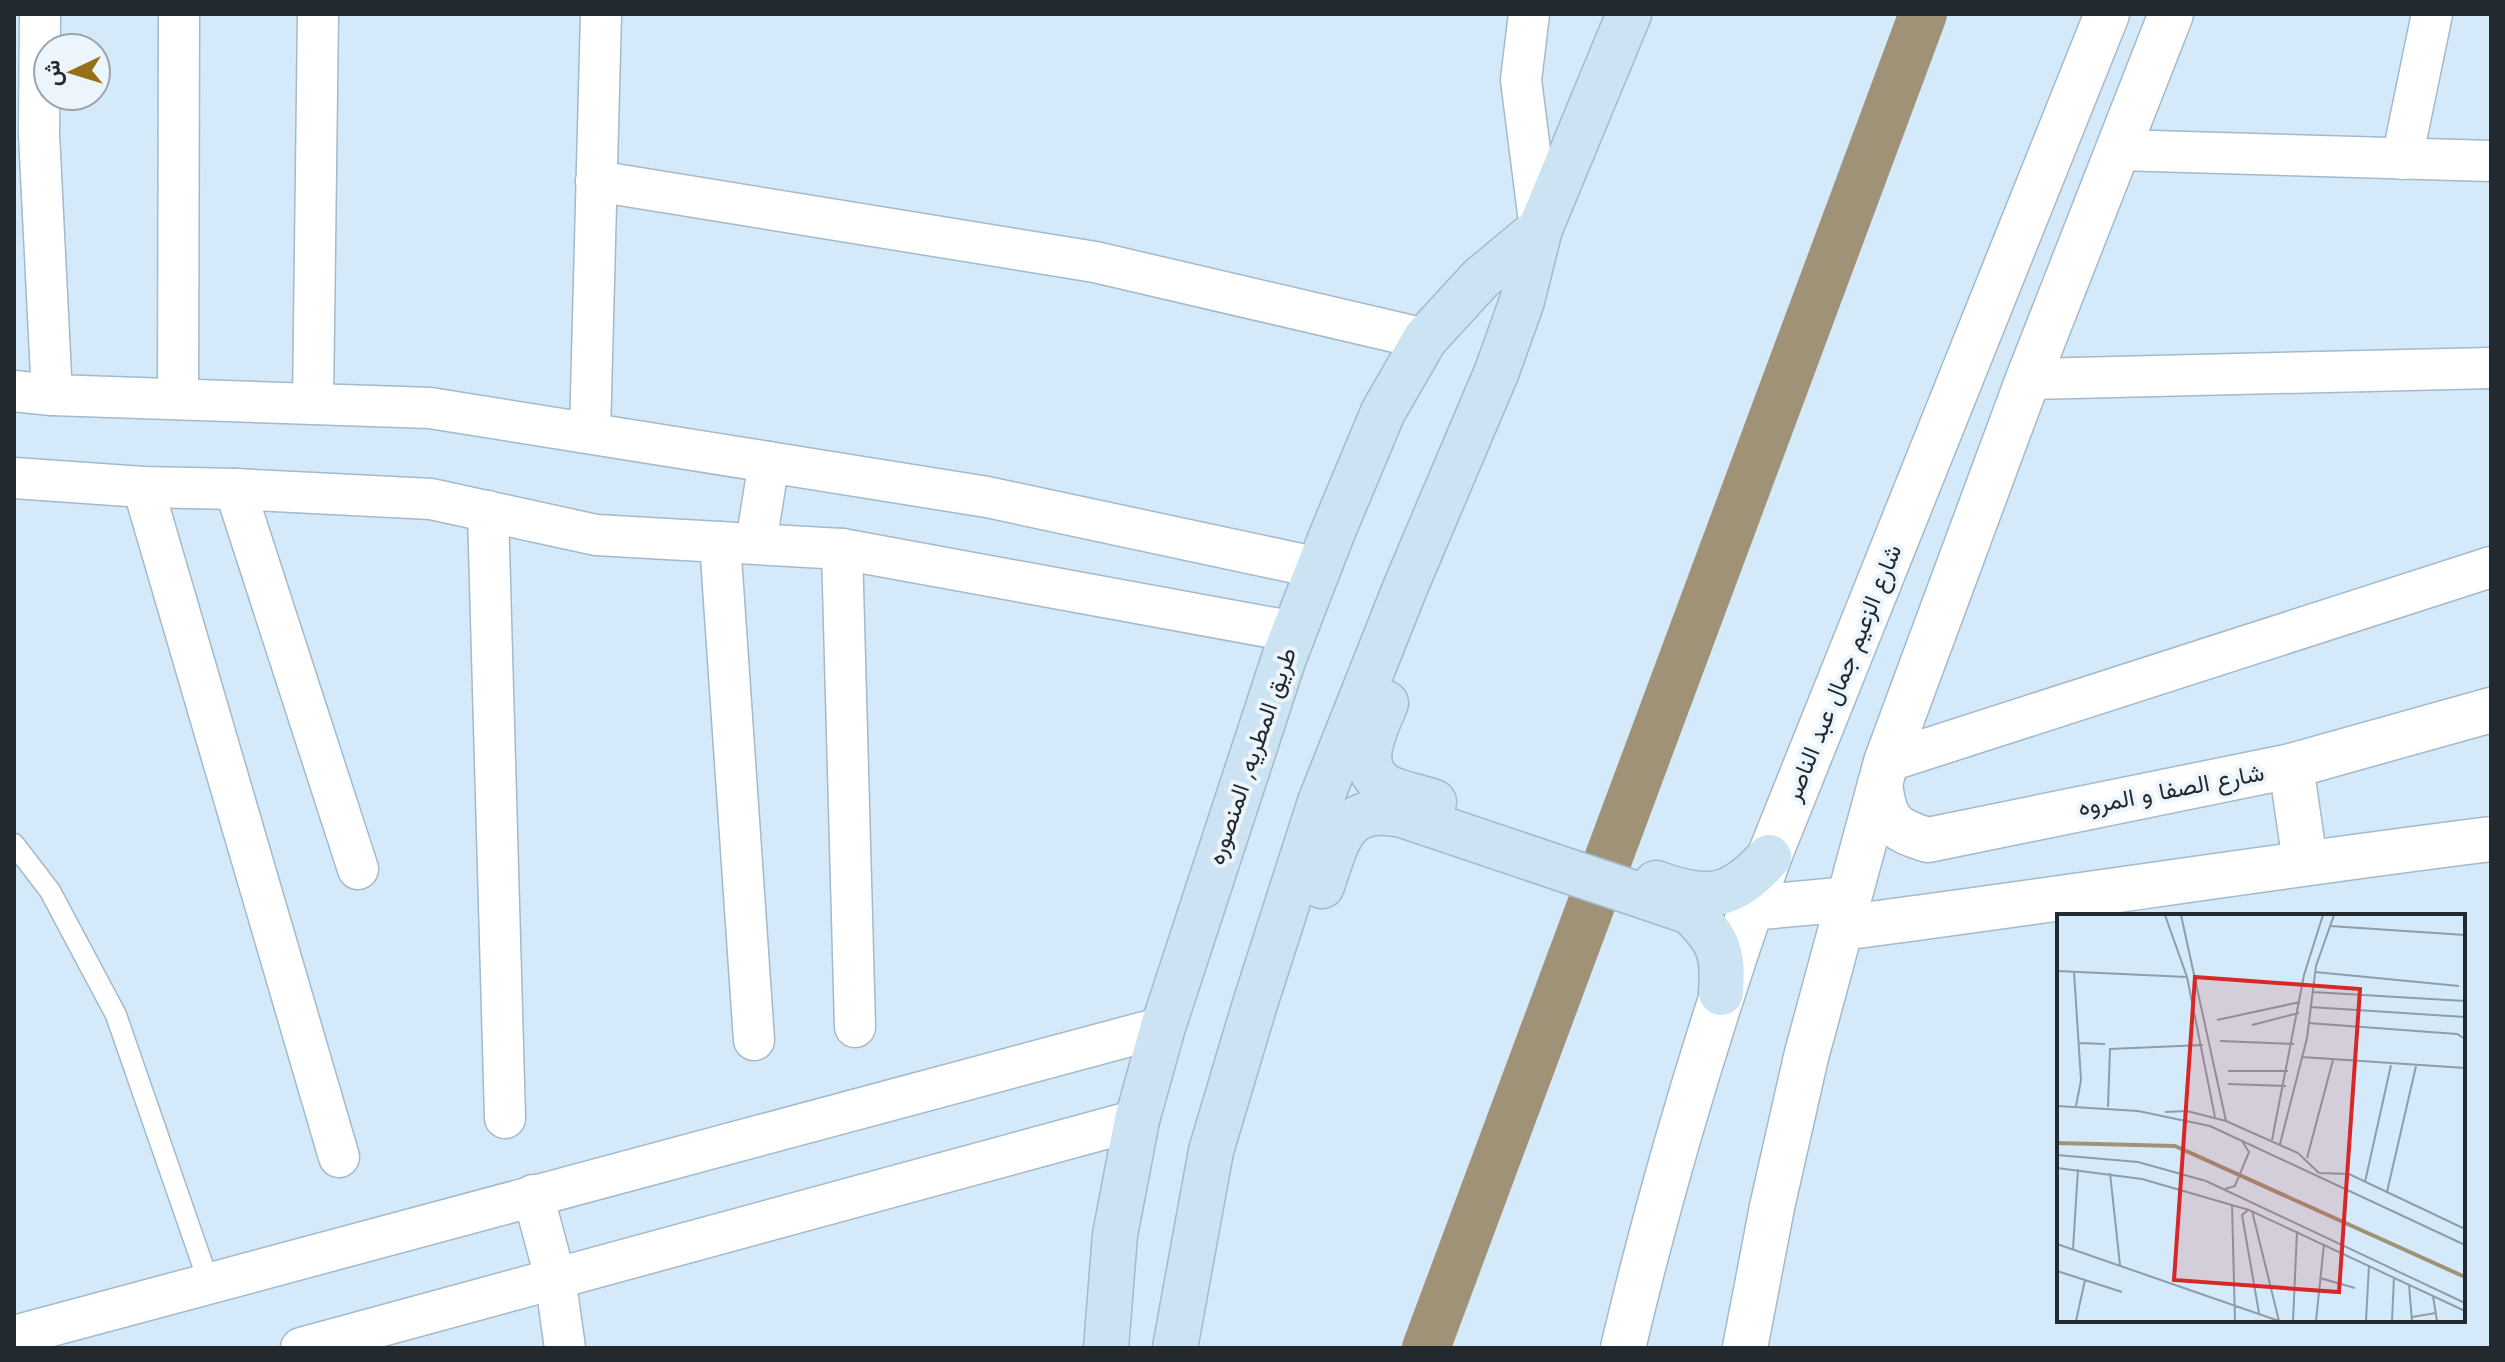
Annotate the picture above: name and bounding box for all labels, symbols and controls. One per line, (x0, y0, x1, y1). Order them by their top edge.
north arrow (32, 32, 112, 112)
text: ش (35, 59, 69, 88)
street label: شارع الزعيم جمال عبد الناصر (1774, 539, 1910, 808)
street label: طريق المطريه, المنصوره (1198, 643, 1305, 869)
street label: شارع الصفا و المروه (2075, 754, 2267, 825)
inset map (2057, 914, 2465, 1322)

